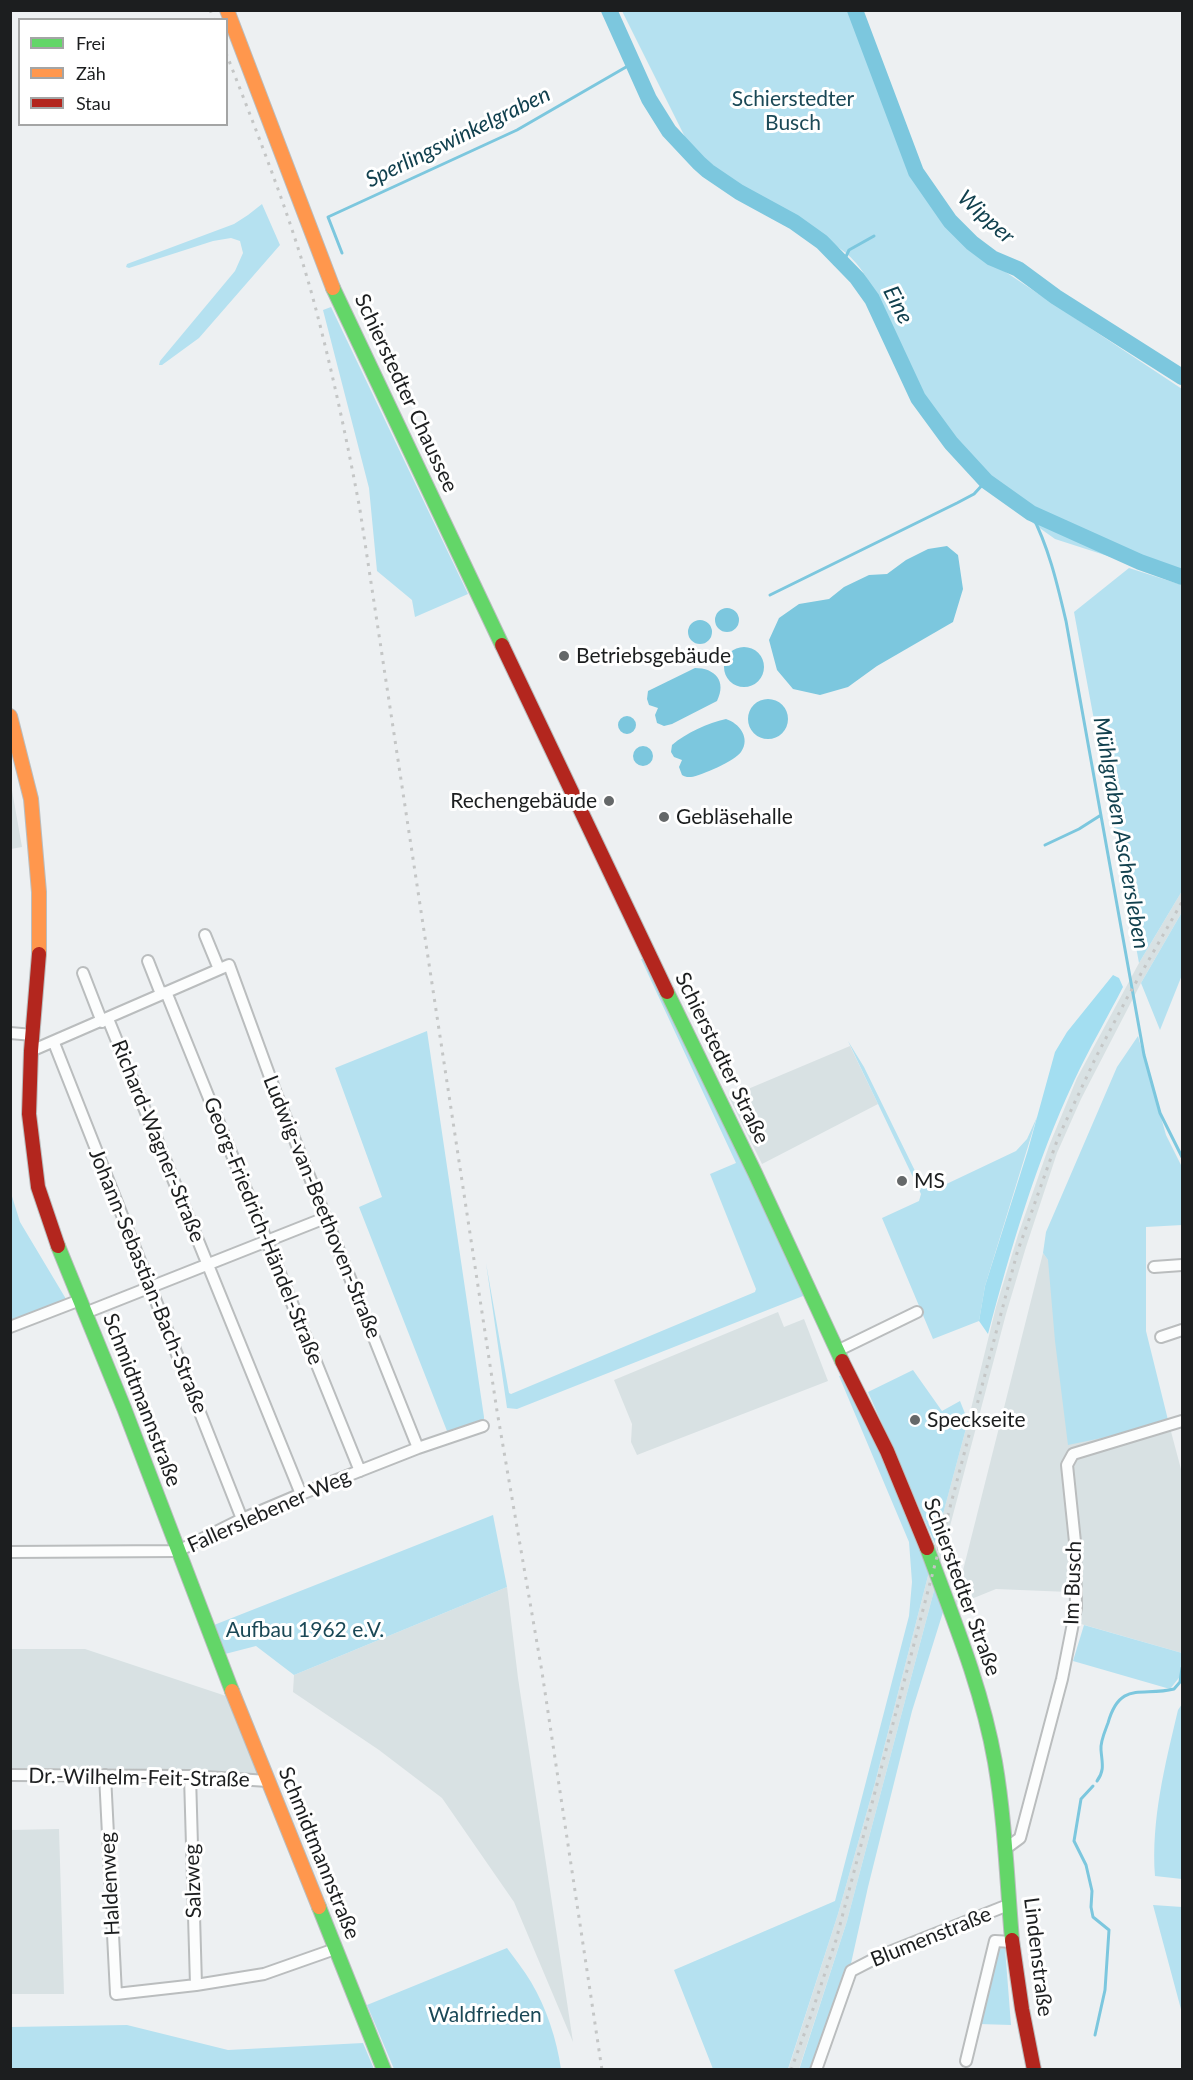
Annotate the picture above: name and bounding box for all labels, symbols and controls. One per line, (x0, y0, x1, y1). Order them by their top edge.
legend (18, 18, 228, 126)
text: Frei (76, 32, 105, 54)
text: Zäh (76, 62, 106, 84)
water label: Sperlingswinkelgraben (361, 81, 555, 193)
park label: Schierstedter Busch (732, 86, 854, 136)
text: Stau (76, 92, 111, 114)
water label: Wipper (952, 185, 1020, 249)
water label: Eine (877, 282, 919, 328)
street label: Schierstedter Chaussee (349, 290, 463, 496)
place label: Betriebsgebäude (576, 643, 731, 669)
marker: Betriebsgebäude (557, 649, 571, 663)
water label: Mühlgraben Aschersleben (1088, 715, 1154, 951)
place label: Rechengebäude (450, 788, 597, 814)
marker: Rechengebäude (602, 794, 616, 808)
place label: Gebläsehalle (676, 804, 793, 830)
marker: Gebläsehalle (657, 810, 671, 824)
street label: Schierstedter Straße (670, 968, 774, 1148)
street label: Richard-Wagner-Straße (106, 1036, 210, 1246)
street label: Ludwig-van-Beethoven-Straße (258, 1072, 386, 1342)
street label: Georg-Friedrich-Händel-Straße (198, 1094, 328, 1368)
street label: Johann-Sebastian-Bach-Straße (83, 1145, 213, 1417)
place label: MS (914, 1168, 945, 1194)
marker: MS (895, 1174, 909, 1188)
street label: Schmidtmannstraße (97, 1310, 187, 1490)
place label: Speckseite (927, 1407, 1026, 1433)
marker: Speckseite (908, 1413, 922, 1427)
street label: Fallerslebener Weg (184, 1464, 354, 1558)
street label: Schierstedter Straße (918, 1495, 1006, 1679)
street label: Im Busch (1059, 1540, 1087, 1626)
park label: Aufbau 1962 e.V. (226, 1617, 384, 1643)
street label: Dr.-Wilhelm-Feit-Straße (28, 1763, 250, 1793)
street label: Schmidtmannstraße (273, 1763, 365, 1943)
street label: Haldenweg (95, 1831, 125, 1937)
street label: Salzweg (179, 1843, 207, 1919)
street label: Lindenstraße (1018, 1896, 1058, 2018)
street label: Blumenstraße (867, 1901, 995, 1973)
park label: Waldfrieden (428, 2002, 542, 2028)

